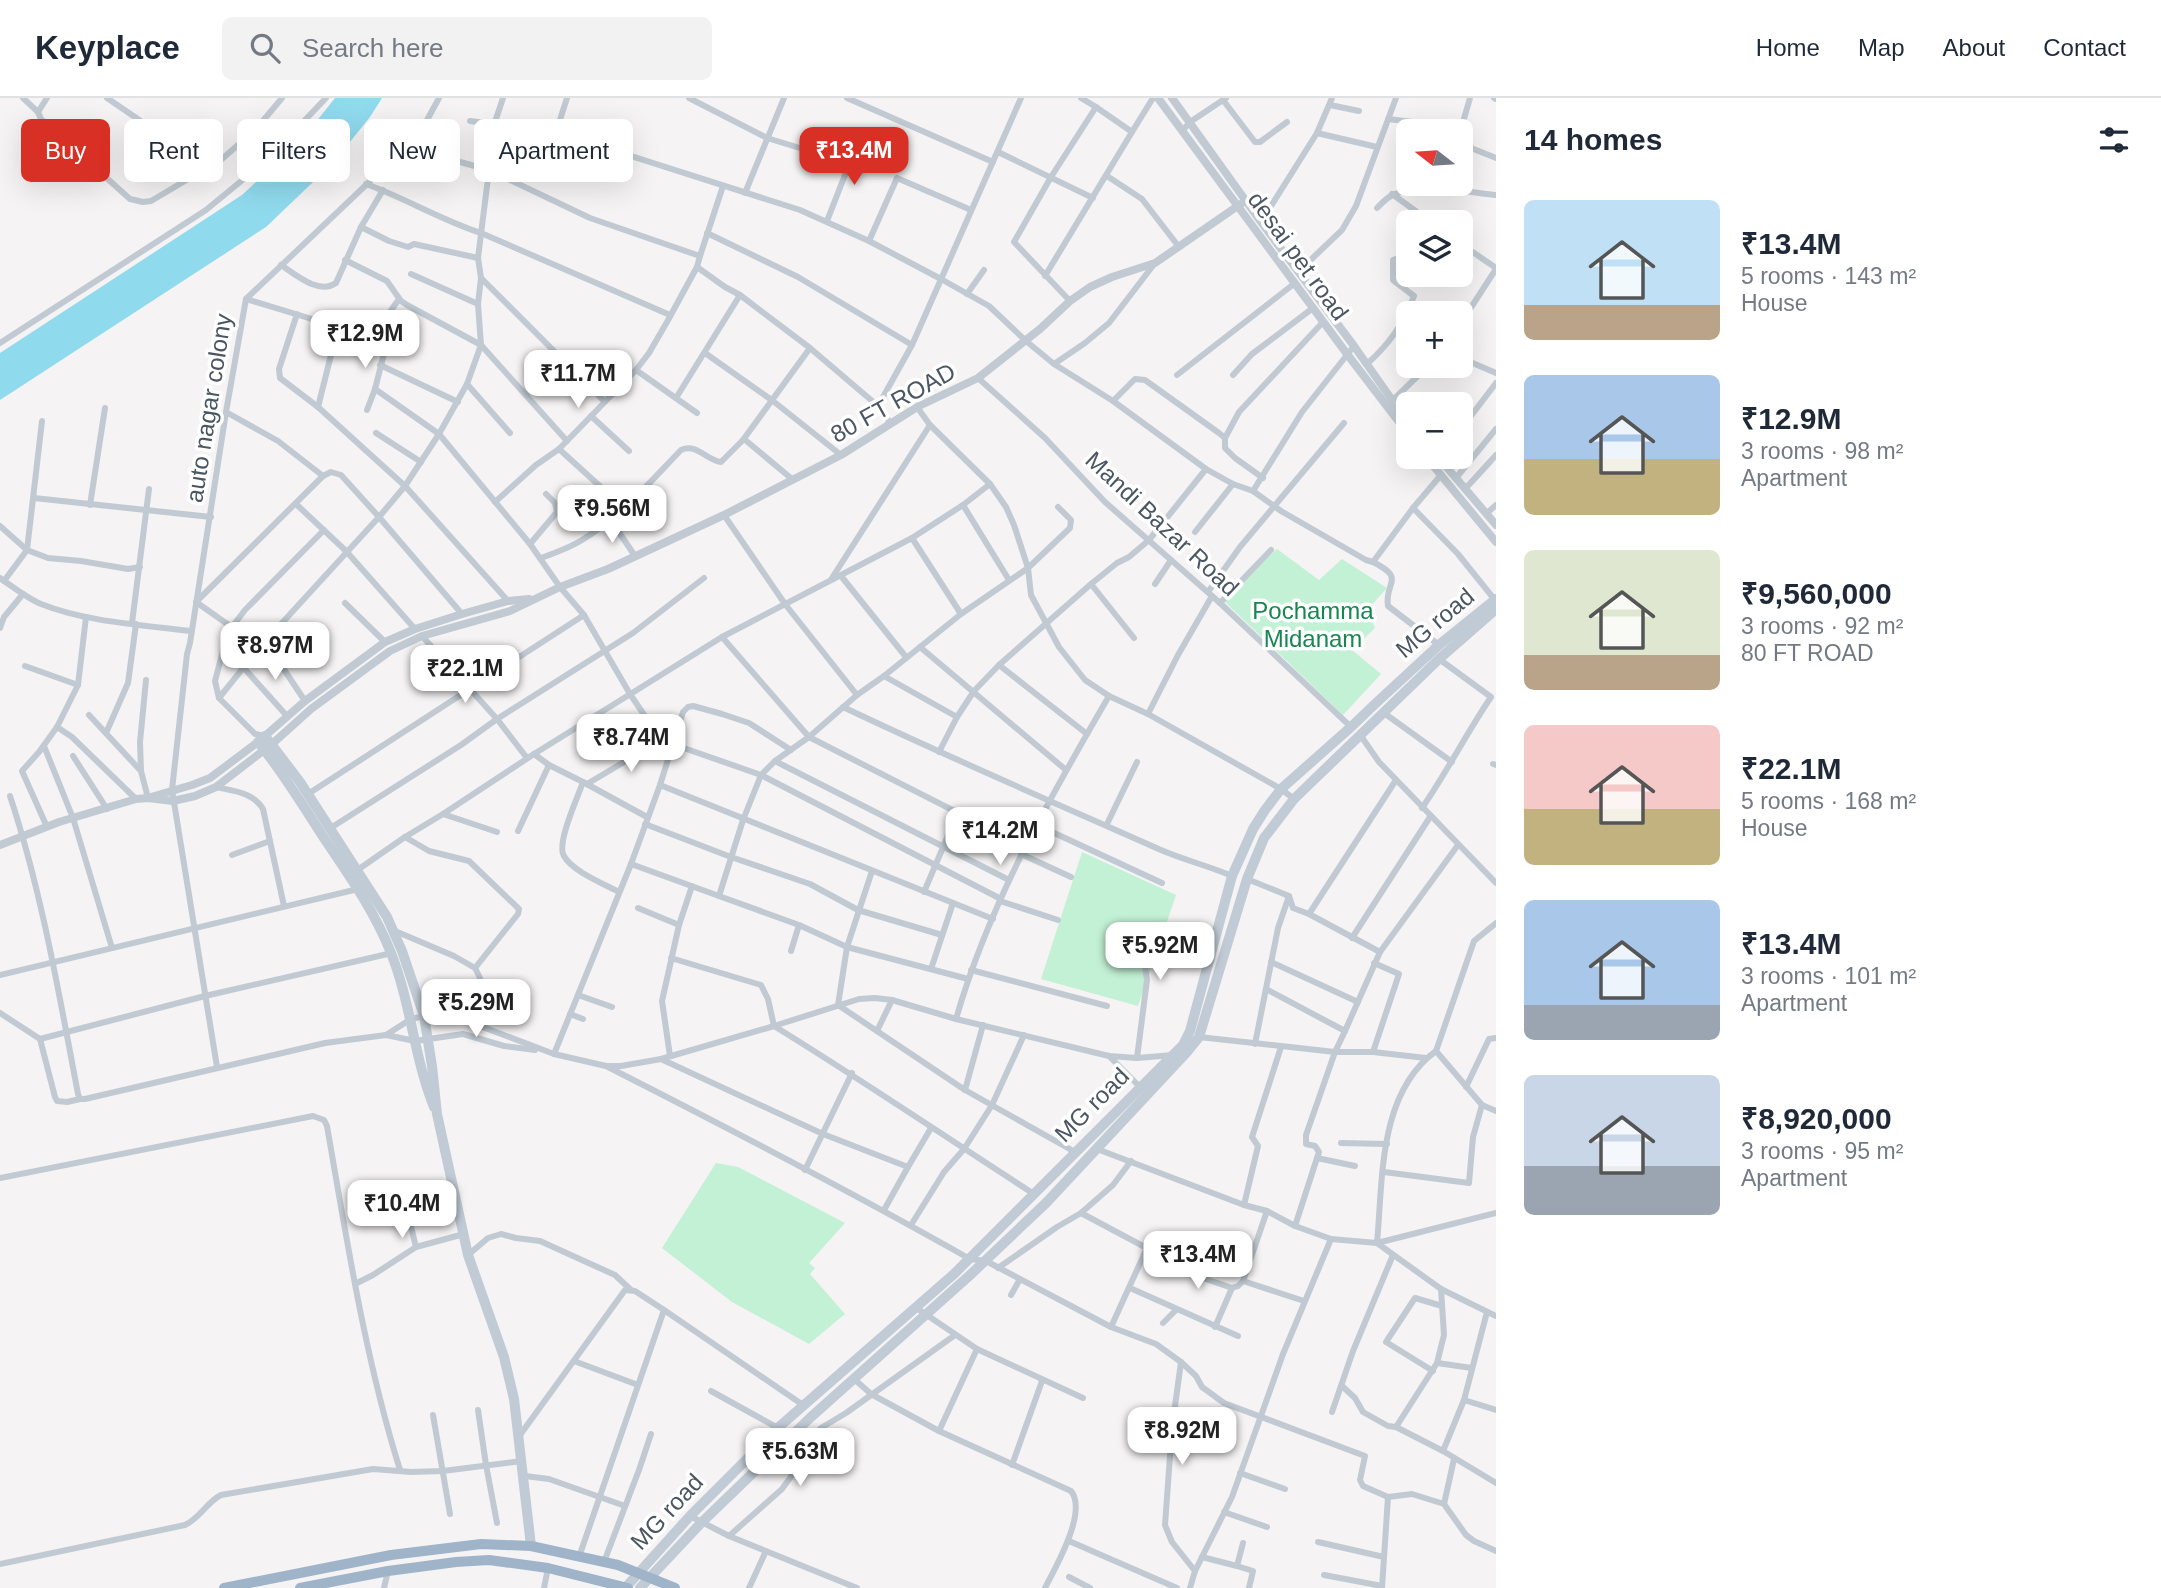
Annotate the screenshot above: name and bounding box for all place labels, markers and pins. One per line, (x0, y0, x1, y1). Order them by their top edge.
pin: ₹13.4M (797, 127, 911, 187)
pin: ₹12.9M (308, 310, 422, 370)
pin: ₹11.7M (521, 350, 635, 410)
pin: ₹9.56M (555, 486, 669, 545)
pin: ₹8.97M (218, 622, 332, 682)
pin: ₹22.1M (408, 646, 522, 705)
pin: ₹8.74M (574, 714, 688, 774)
pin: ₹14.2M (943, 808, 1057, 867)
pin: ₹5.92M (1103, 922, 1217, 982)
pin: ₹5.29M (419, 979, 533, 1039)
pin: ₹10.4M (345, 1180, 459, 1240)
pin: ₹13.4M (1141, 1232, 1255, 1291)
pin: ₹8.92M (1125, 1408, 1239, 1467)
pin: ₹5.63M (743, 1428, 857, 1488)

